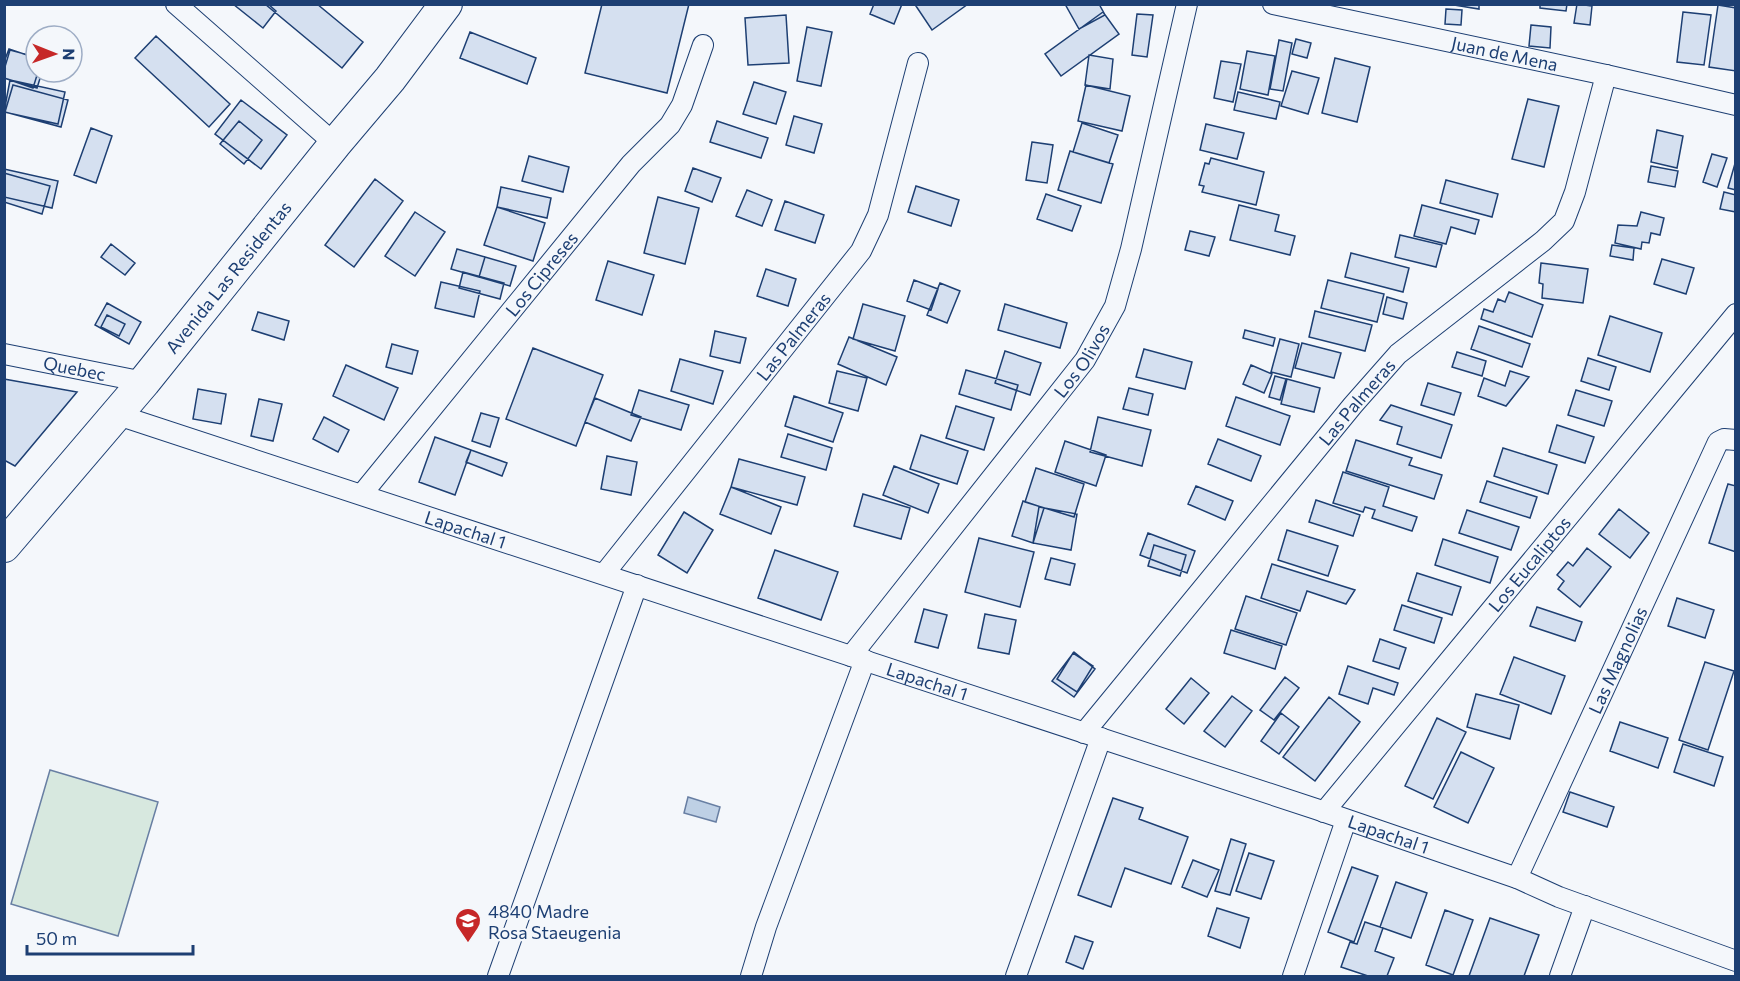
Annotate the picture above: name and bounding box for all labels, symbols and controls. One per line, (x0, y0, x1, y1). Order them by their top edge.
north arrow (24, 24, 84, 84)
street label: Juan de Mena (1450, 31, 1560, 75)
text: N (60, 48, 79, 60)
street label: Avenida Las Residentas (160, 197, 296, 358)
street label: Los Cipreses (501, 227, 582, 321)
street label: Las Palmeras (752, 288, 835, 385)
street label: Los Olivos (1049, 320, 1114, 402)
street label: Quebec (41, 351, 108, 385)
street label: Las Palmeras (1314, 354, 1400, 449)
street label: Lapachal 1 (422, 506, 509, 553)
street label: Los Eucaliptos (1483, 512, 1575, 616)
street label: Las Magnolias (1583, 603, 1652, 717)
street label: Lapachal 1 (884, 658, 971, 705)
street label: Lapachal 1 (1345, 810, 1432, 858)
place label: 4840 Madre Rosa Staeugenia (488, 900, 621, 943)
school or university icon: 4840 Madre Rosa Staeugenia (453, 906, 483, 944)
scale bar (27, 918, 194, 956)
text: 50 m (36, 927, 77, 949)

